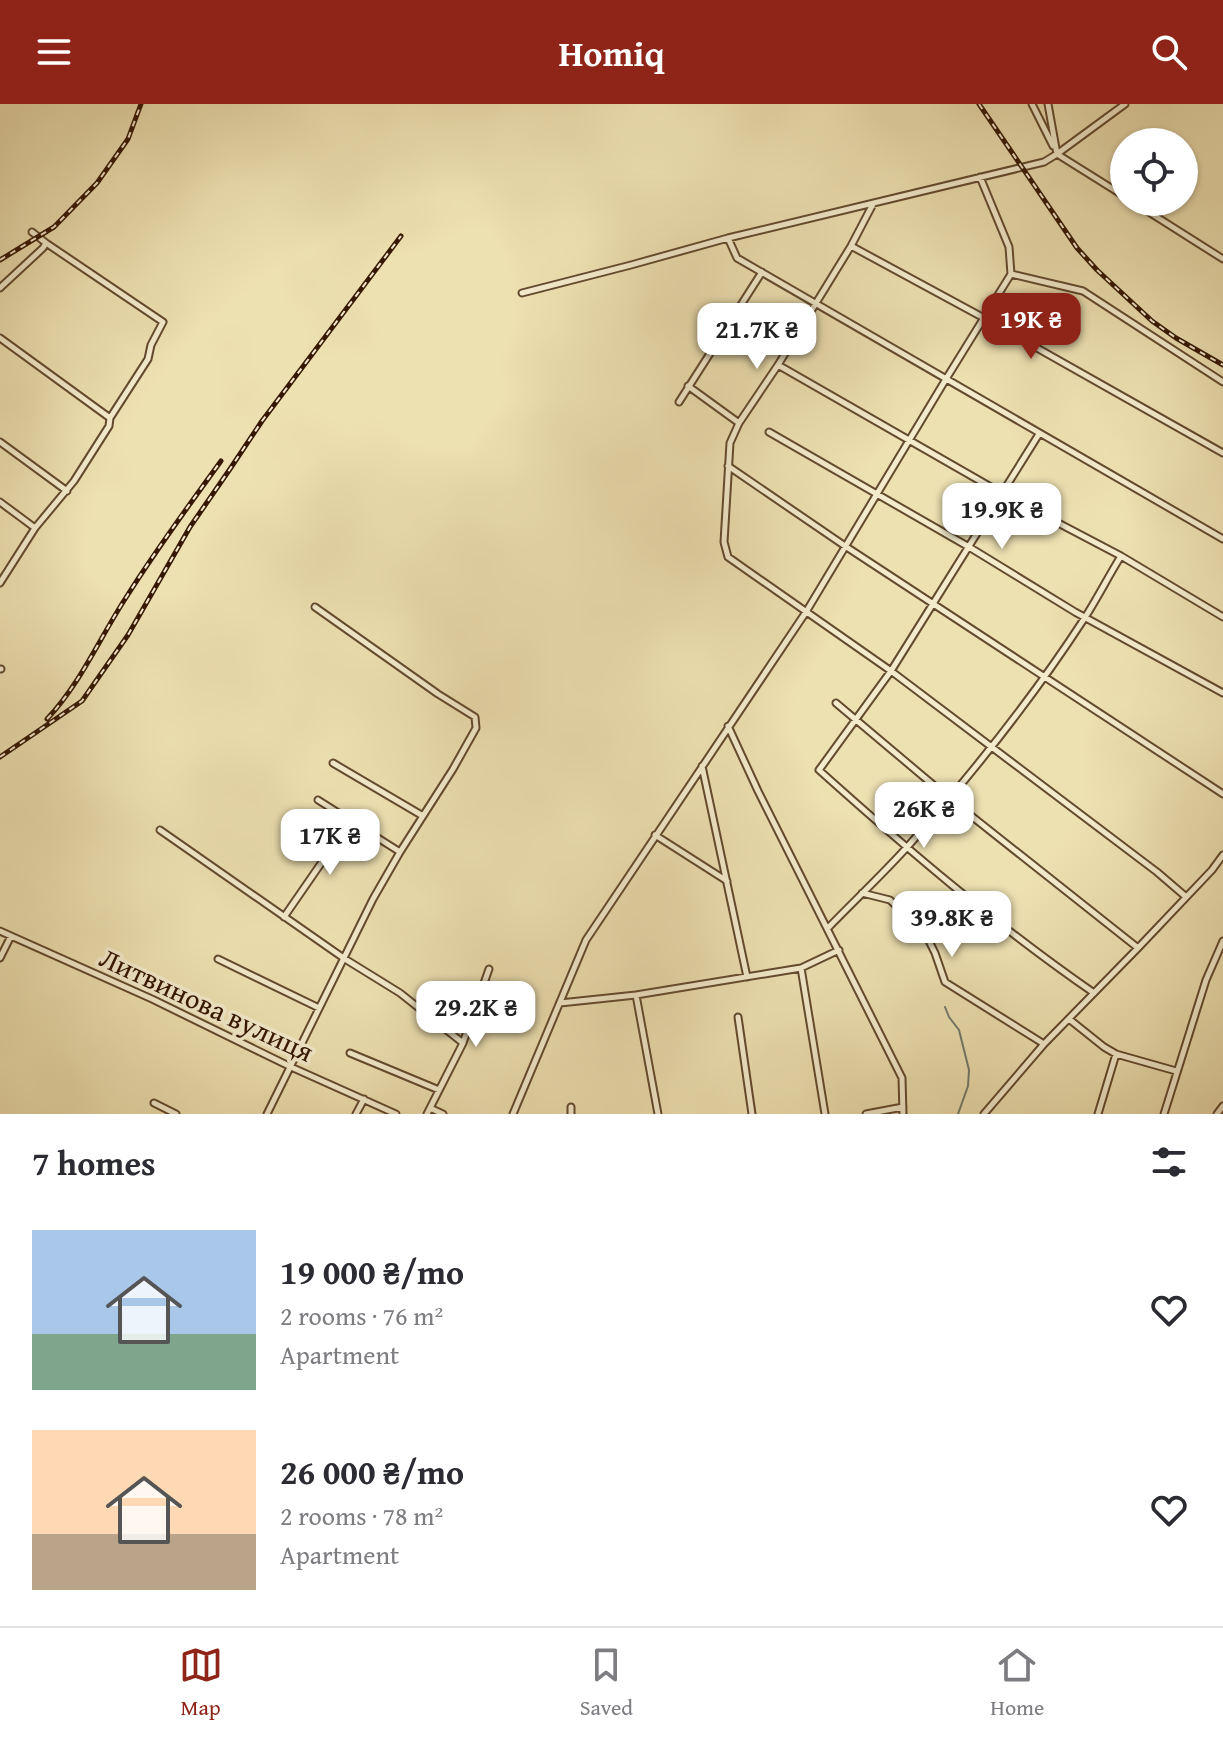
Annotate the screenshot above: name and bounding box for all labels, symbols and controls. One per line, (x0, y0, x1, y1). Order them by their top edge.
text: Homiq (558, 26, 665, 79)
icon: menu (32, 30, 76, 74)
icon: search (1147, 30, 1191, 74)
map controls (1110, 128, 1198, 216)
button: locate (1110, 128, 1198, 216)
pin: 19K ₴ (975, 293, 1087, 361)
text: 19K ₴ (1000, 299, 1062, 338)
pin: 21.7K ₴ (683, 303, 831, 371)
text: 21.7K ₴ (715, 309, 799, 348)
pin: 19.9K ₴ (928, 483, 1076, 551)
text: 19.9K ₴ (960, 489, 1044, 528)
pin: 26K ₴ (868, 782, 980, 850)
text: 26K ₴ (893, 788, 955, 827)
pin: 17K ₴ (274, 809, 386, 877)
text: 17K ₴ (299, 815, 361, 854)
pin: 39.8K ₴ (878, 891, 1026, 959)
text: 39.8K ₴ (910, 897, 994, 936)
street label: Литвинова вулиця (93, 936, 321, 1072)
pin: 29.2K ₴ (402, 981, 550, 1049)
text: 29.2K ₴ (434, 987, 518, 1026)
text: 7 homes (32, 1138, 156, 1187)
icon: filters (1147, 1140, 1191, 1184)
text: 19 000 ₴/mo (280, 1247, 464, 1296)
icon: home (96, 1262, 192, 1358)
icon: heart (1147, 1288, 1191, 1332)
text: 2 rooms · 76 m² (280, 1296, 443, 1335)
text: Apartment (280, 1335, 399, 1374)
text: 26 000 ₴/mo (280, 1447, 464, 1496)
icon: home (96, 1462, 192, 1558)
icon: heart (1147, 1488, 1191, 1532)
text: 2 rooms · 78 m² (280, 1496, 443, 1535)
text: Apartment (280, 1535, 399, 1574)
tab: Map (179, 1643, 223, 1723)
tab: Saved (580, 1643, 633, 1723)
tab: Home (990, 1643, 1044, 1723)

